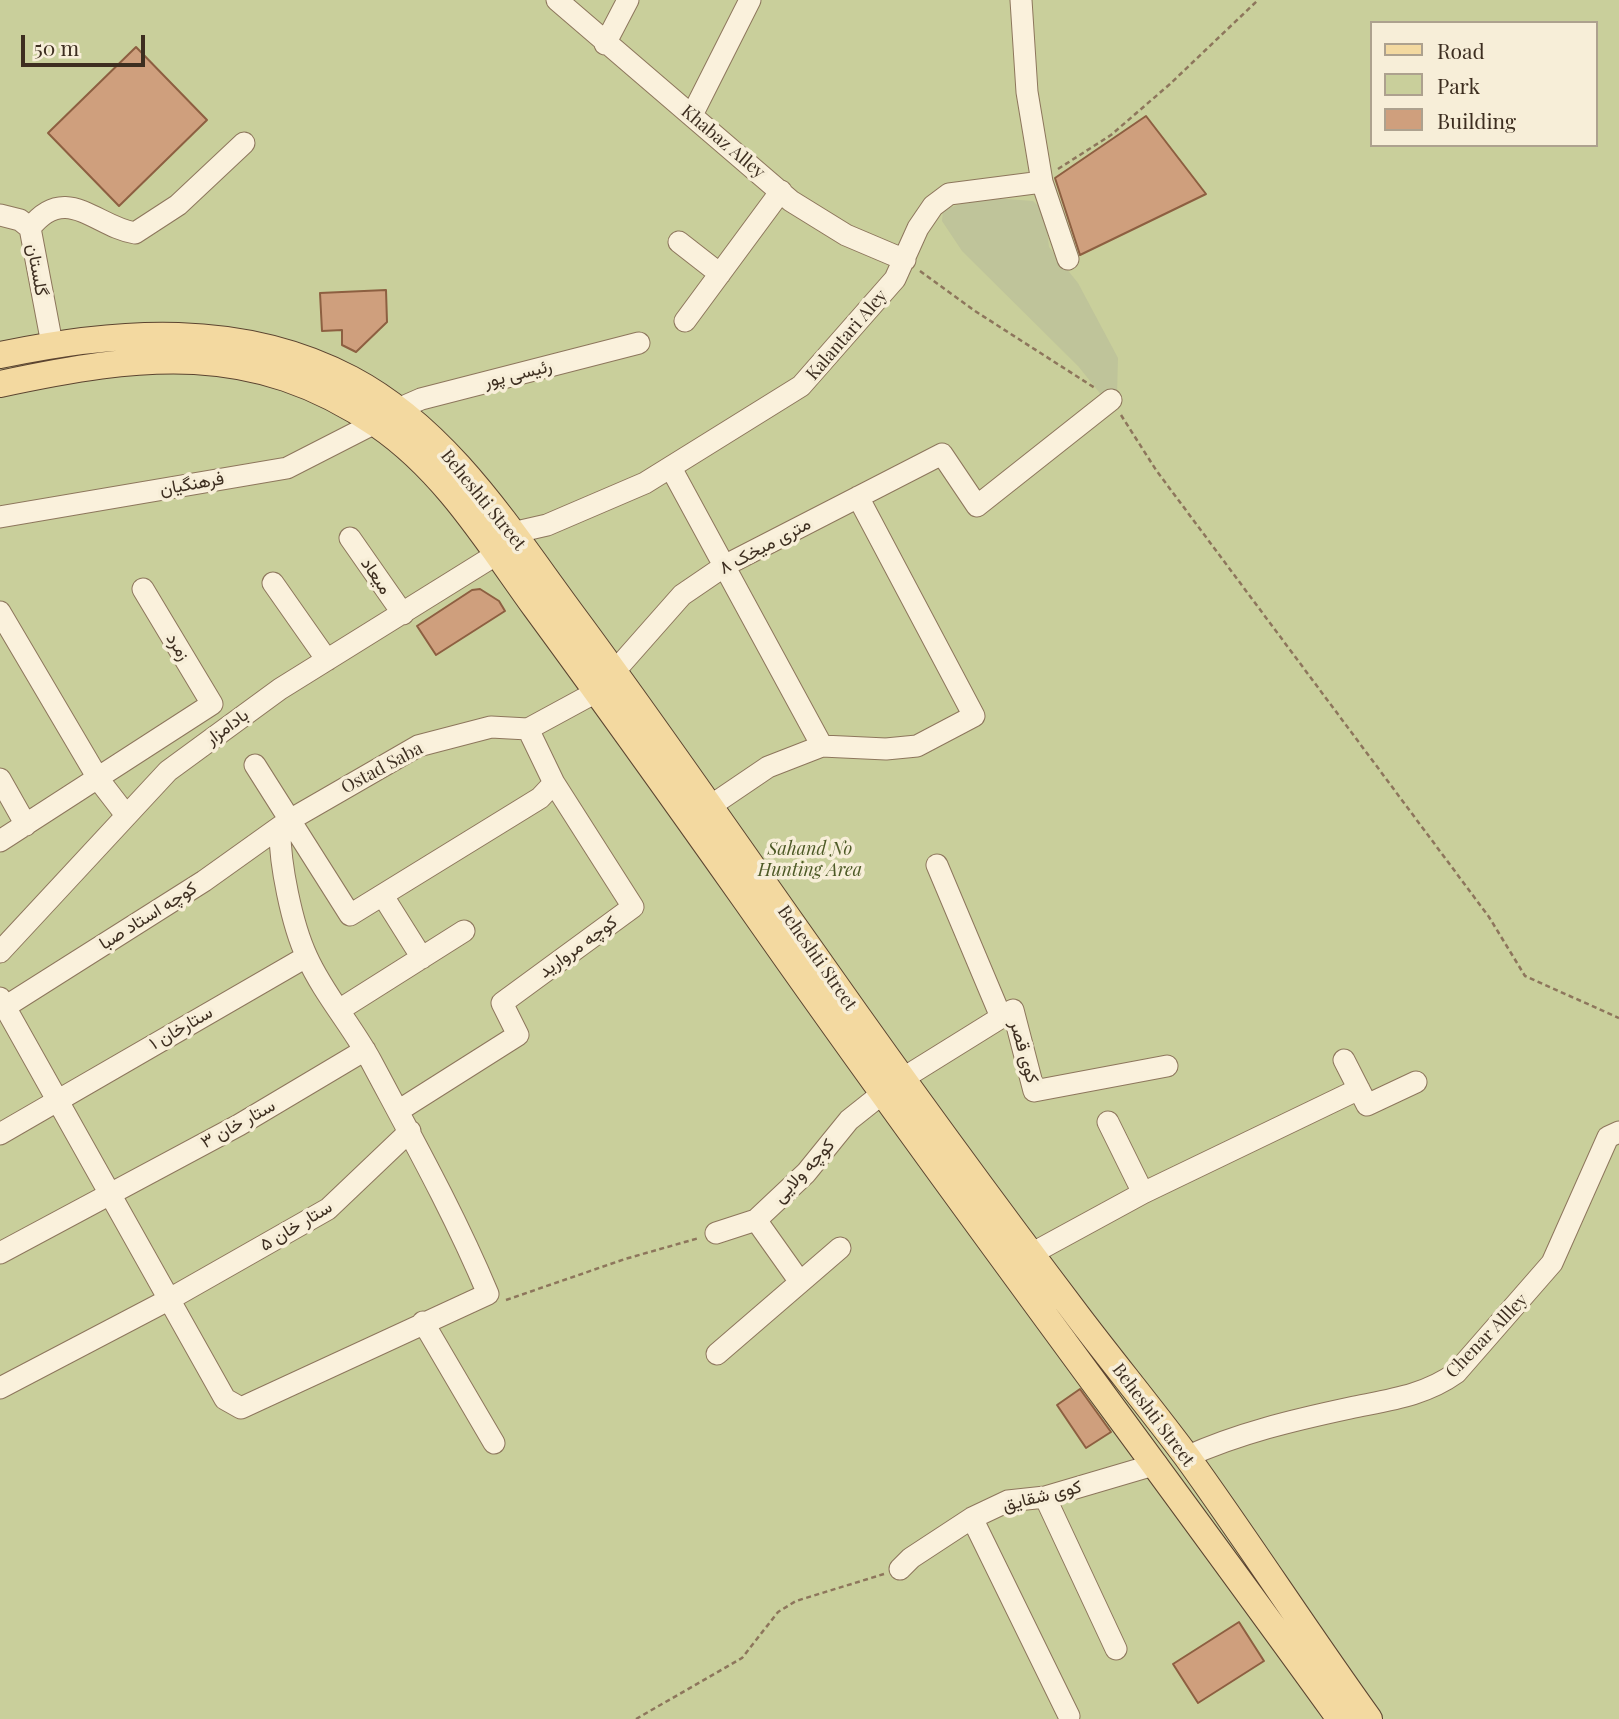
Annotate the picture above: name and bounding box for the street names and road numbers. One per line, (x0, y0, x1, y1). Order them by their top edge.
street label: Khabaz Alley (677, 101, 769, 183)
street label: گلستان (22, 242, 52, 298)
street label: Kalantari Aley (802, 285, 892, 385)
street label: رئیسی پور (482, 355, 554, 393)
street label: Beheshti Street (436, 445, 530, 555)
street label: فرهنگیان (158, 468, 226, 500)
street label: ۸ متری میخک (716, 513, 814, 579)
street label: میعاد (356, 553, 396, 599)
street label: زمرد (161, 629, 195, 665)
street label: بادامزار (201, 704, 253, 750)
street label: Ostad Saba (337, 737, 427, 799)
street label: کوچه استاد صبا (95, 877, 201, 955)
street label: Beheshti Street (773, 901, 861, 1015)
street label: کوچه مروارید (535, 911, 621, 983)
street label: ستارخان ۱ (146, 1001, 216, 1055)
street label: کوی قصر (1005, 1018, 1043, 1086)
street label: ستار خان ۳ (197, 1095, 279, 1153)
street label: کوچه ولایی (769, 1134, 839, 1208)
street label: ستار خان ۵ (256, 1196, 336, 1256)
street label: Chenar Allley (1441, 1289, 1533, 1383)
street label: Beheshti Street (1107, 1359, 1199, 1471)
street label: کوی شقایق (1000, 1476, 1084, 1516)

